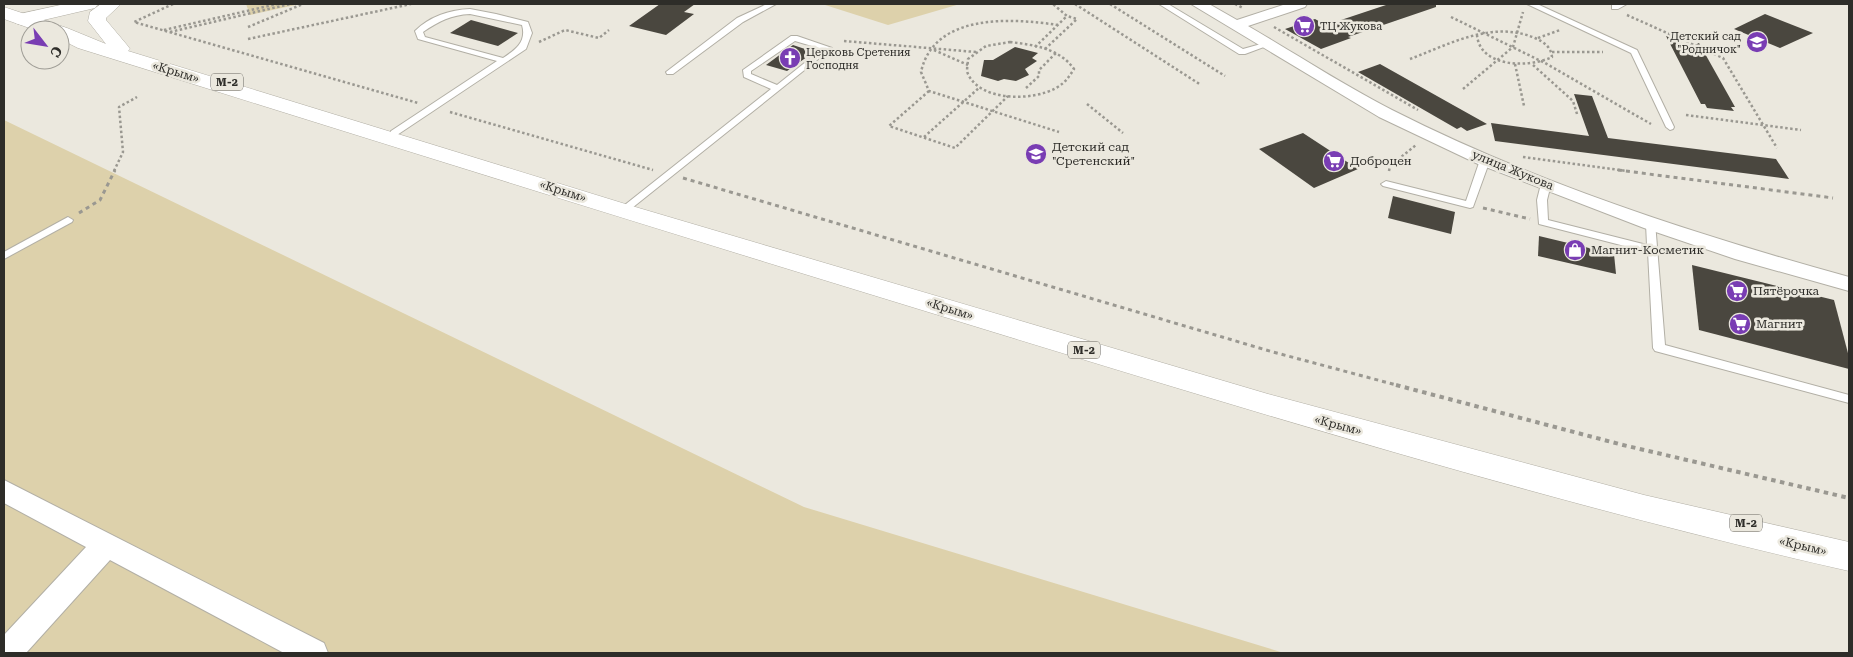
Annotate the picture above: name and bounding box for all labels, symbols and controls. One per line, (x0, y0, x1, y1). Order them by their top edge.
supermarket icon: ТЦ Жукова (1292, 14, 1316, 38)
north arrow (20, 20, 70, 70)
place label: ТЦ Жукова (1320, 20, 1382, 33)
place label: Детский сад "Родничок" (1670, 30, 1741, 56)
school or university icon: Детский сад "Родничок" (1745, 30, 1769, 54)
text: С (47, 43, 66, 60)
church icon: Церковь Сретения Господня (778, 46, 802, 70)
place label: Церковь Сретения Господня (806, 46, 911, 72)
street label: «Крым» (151, 58, 201, 86)
road number: М-2 (211, 74, 243, 90)
place label: Детский сад "Сретенский" (1052, 140, 1135, 168)
school or university icon: Детский сад "Сретенский" (1024, 142, 1048, 166)
street label: улица Жукова (1470, 147, 1556, 193)
supermarket icon: Доброцен (1322, 149, 1346, 173)
place label: Доброцен (1350, 154, 1412, 168)
street label: «Крым» (538, 177, 588, 205)
shop icon: Магнит-Косметик (1563, 238, 1587, 262)
place label: Магнит-Косметик (1591, 243, 1705, 257)
supermarket icon: Пятёрочка (1725, 279, 1749, 303)
place label: Пятёрочка (1753, 284, 1820, 298)
street label: «Крым» (925, 295, 975, 323)
supermarket icon: Магнит (1728, 312, 1752, 336)
place label: Магнит (1756, 317, 1803, 331)
road number: М-2 (1068, 342, 1100, 358)
street label: «Крым» (1313, 412, 1363, 438)
road number: М-2 (1730, 514, 1762, 532)
street label: «Крым» (1778, 534, 1828, 558)

